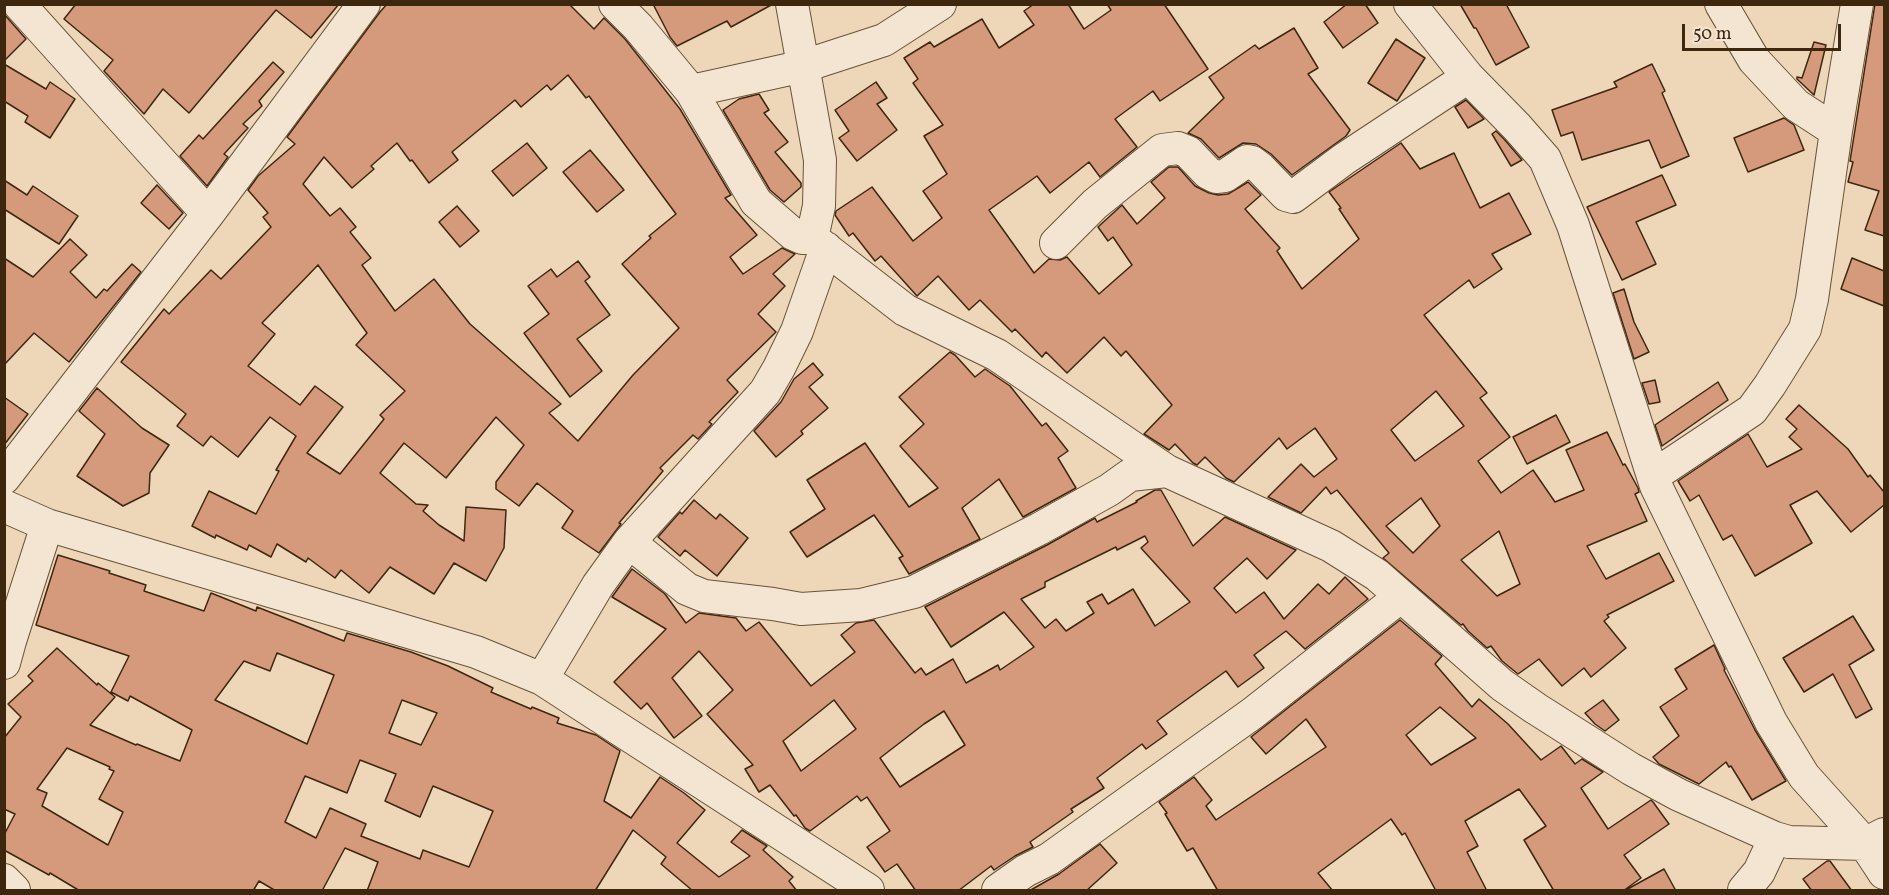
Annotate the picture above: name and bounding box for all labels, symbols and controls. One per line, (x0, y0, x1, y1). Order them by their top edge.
scale bar (1685, 12, 1844, 50)
text: 50 m (1693, 22, 1732, 47)

